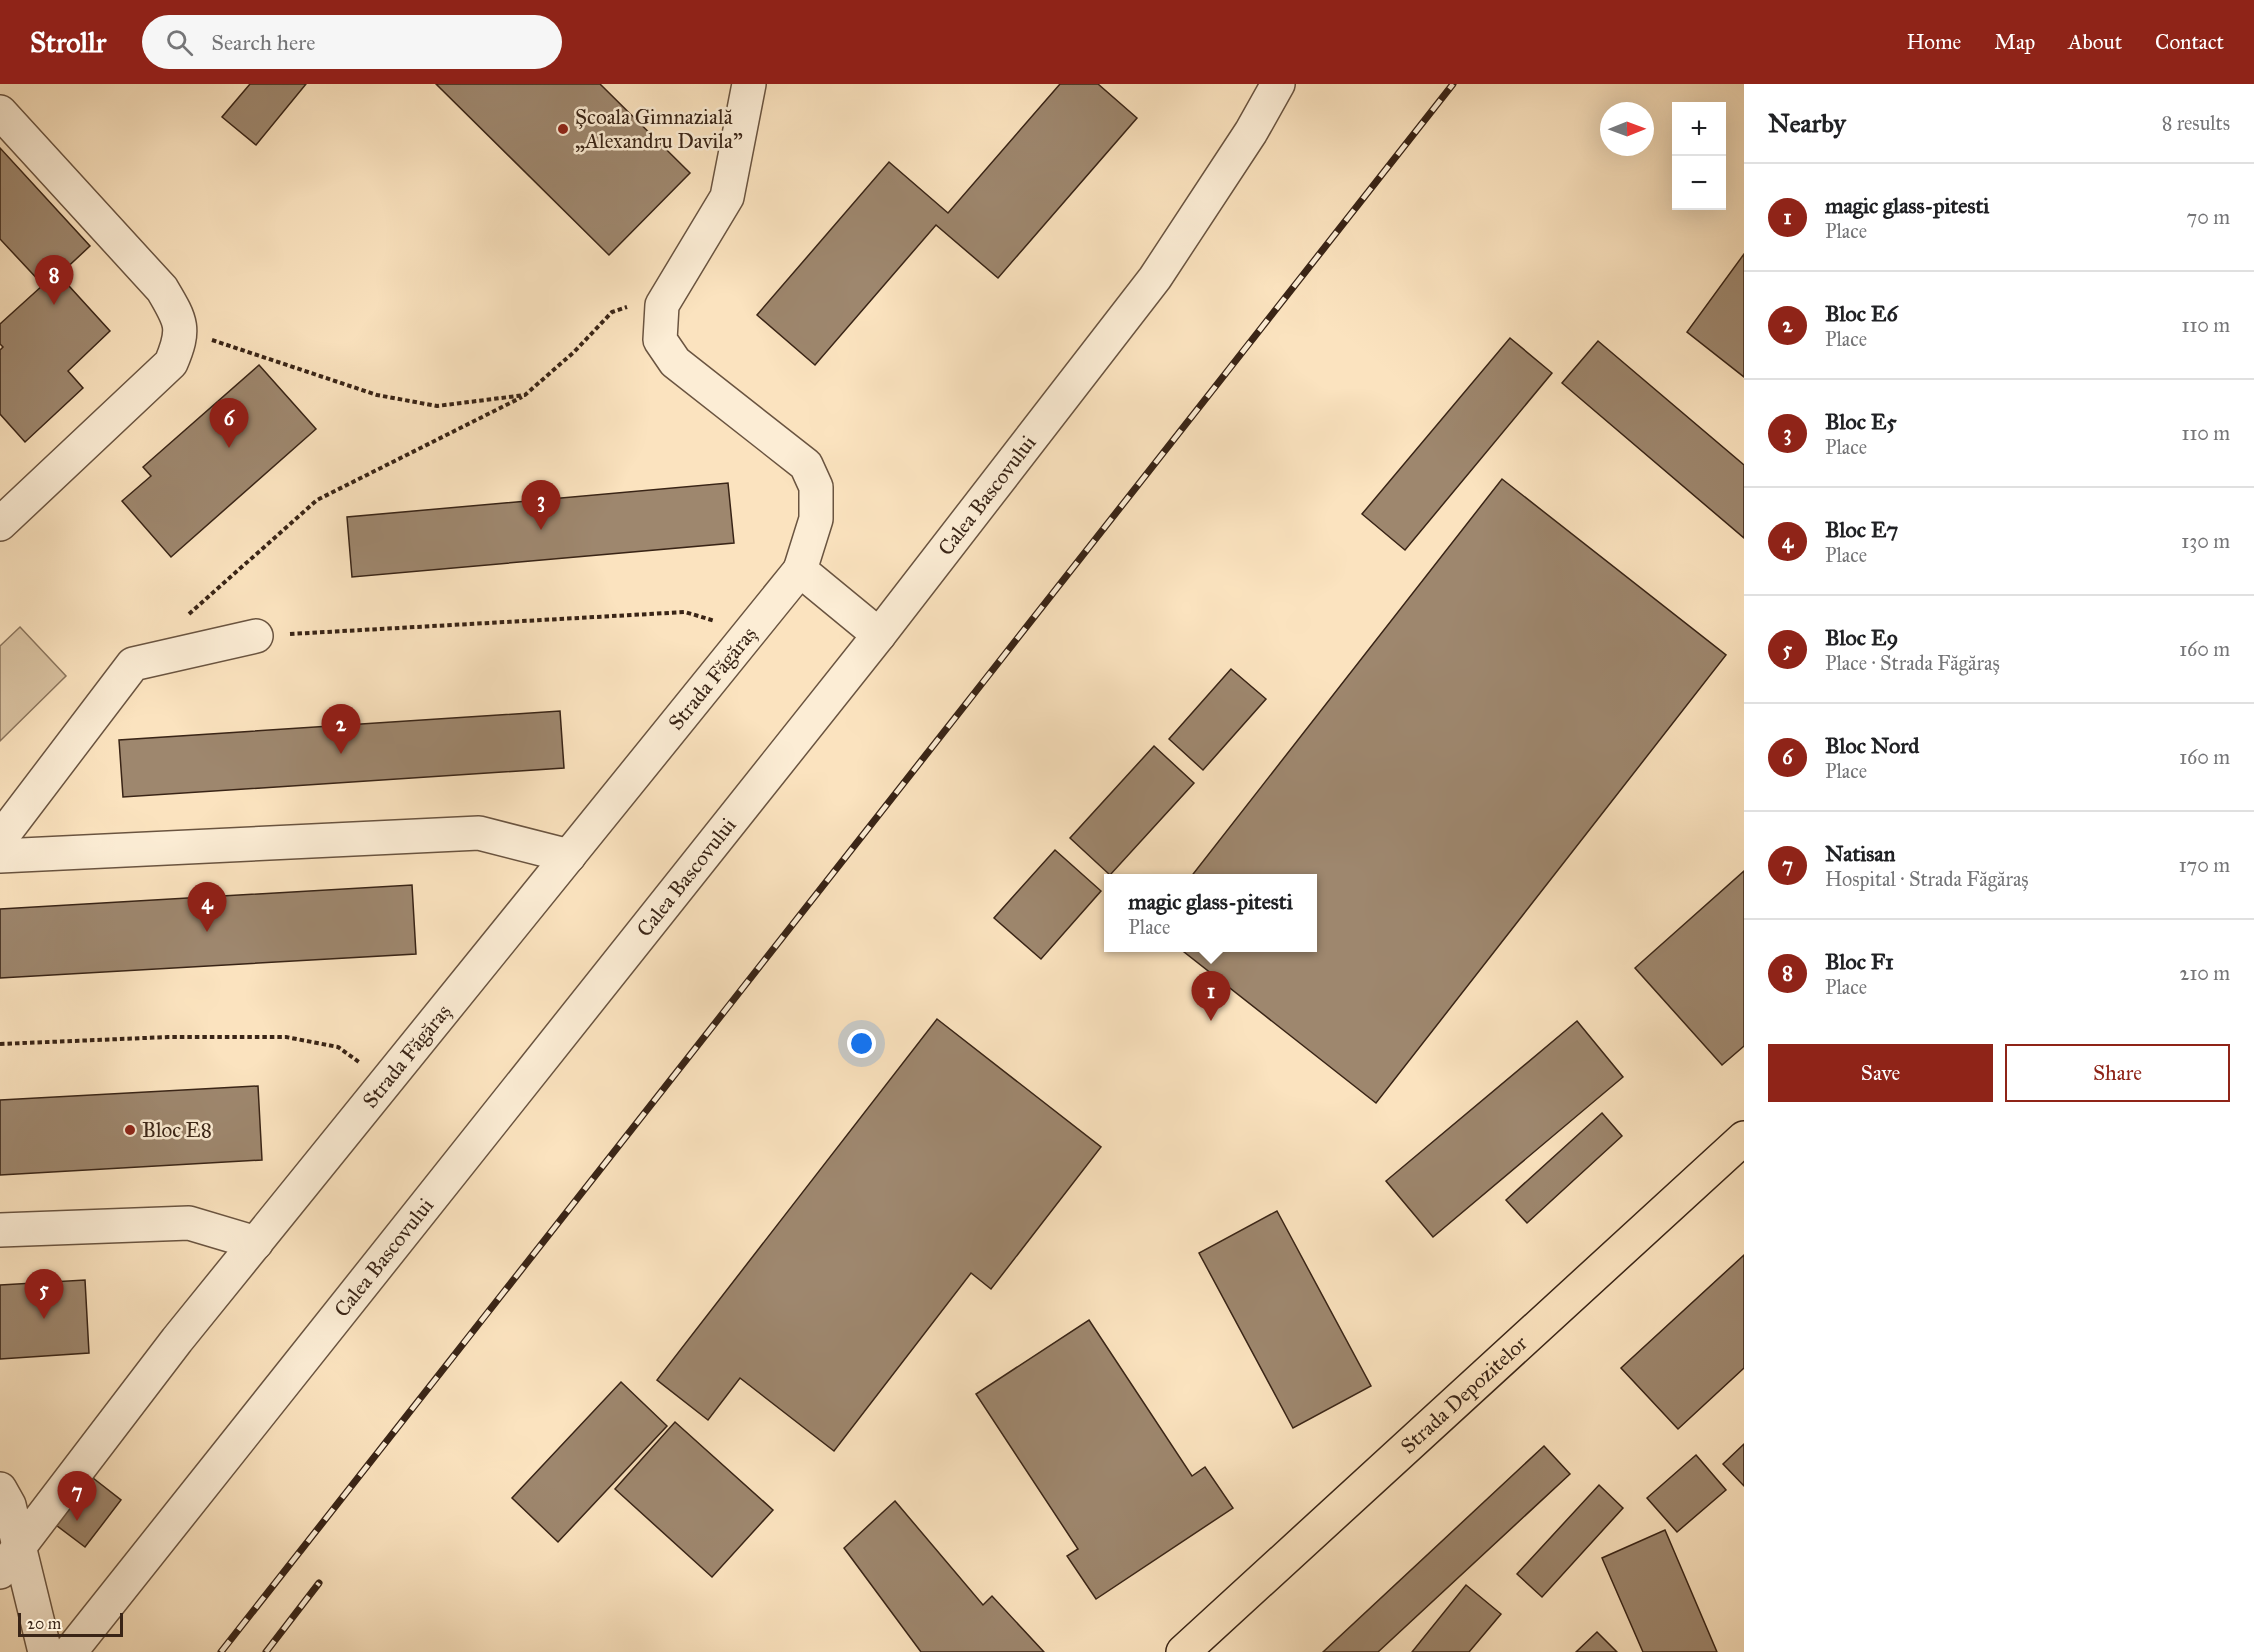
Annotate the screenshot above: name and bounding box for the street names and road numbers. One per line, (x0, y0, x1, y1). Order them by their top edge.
street label: Calea Bascovului (932, 430, 1042, 561)
street label: Strada Făgăraș (663, 621, 762, 735)
street label: Calea Bascovului (631, 812, 742, 942)
street label: Strada Făgăraș (357, 999, 456, 1113)
street label: Calea Bascovului (329, 1193, 439, 1322)
street label: Strada Depozitelor (1395, 1330, 1533, 1459)

